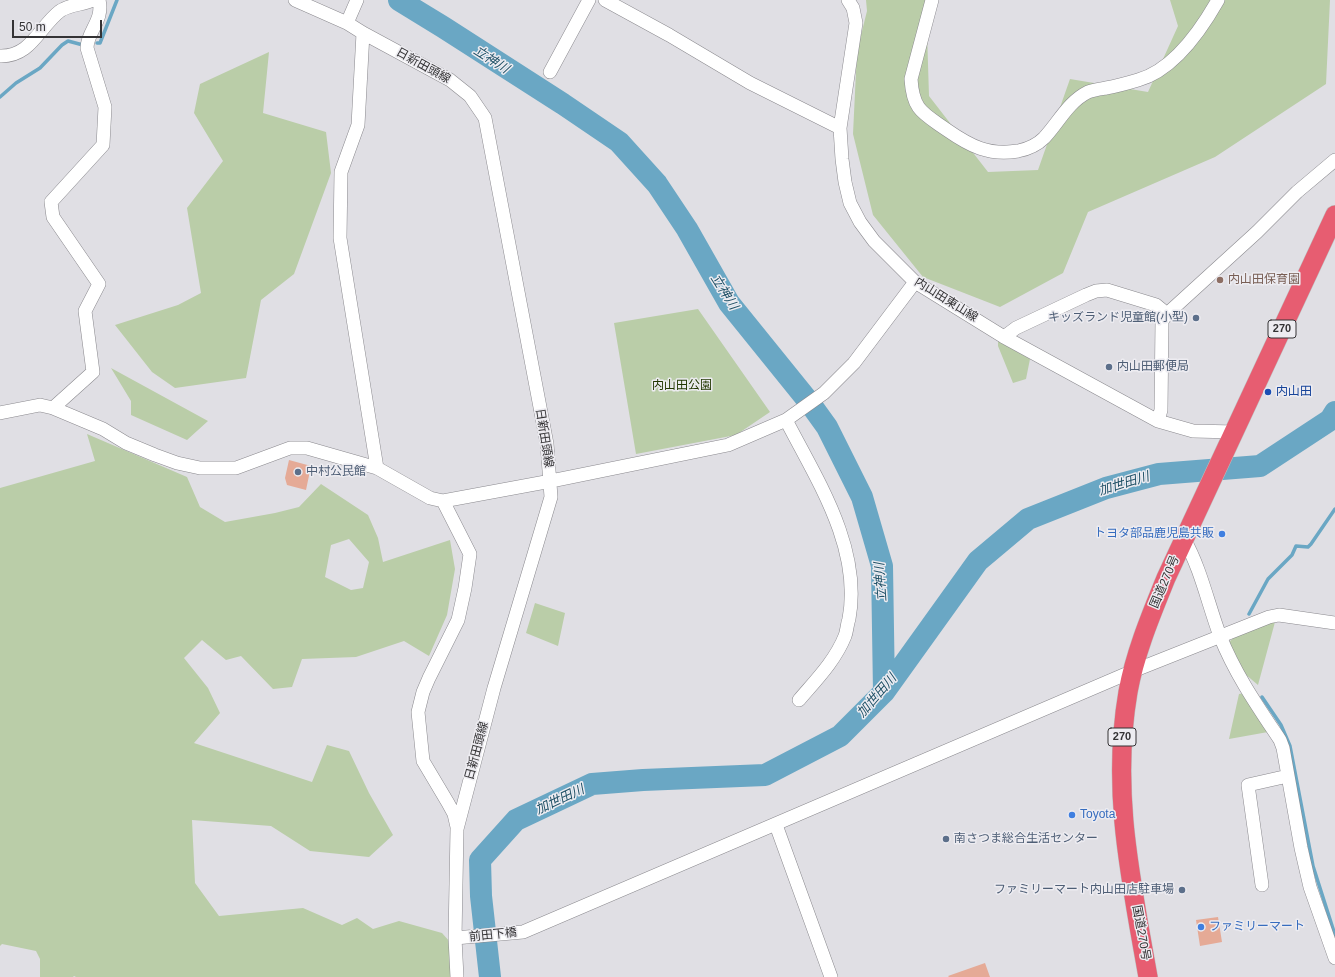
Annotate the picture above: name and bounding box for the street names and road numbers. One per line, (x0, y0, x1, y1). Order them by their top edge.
street label: 日新田頭線 (393, 45, 453, 87)
street label: 内山田東山線 (912, 275, 980, 325)
road number: 270 (1268, 320, 1296, 338)
street label: 日新田頭線 (532, 407, 556, 469)
street label: 国道270号 (1147, 553, 1183, 611)
street label: 日新田頭線 (462, 720, 492, 782)
road number: 270 (1108, 728, 1136, 746)
street label: 国道270号 (1129, 904, 1153, 962)
street label: 前田下橋 (468, 925, 518, 945)

